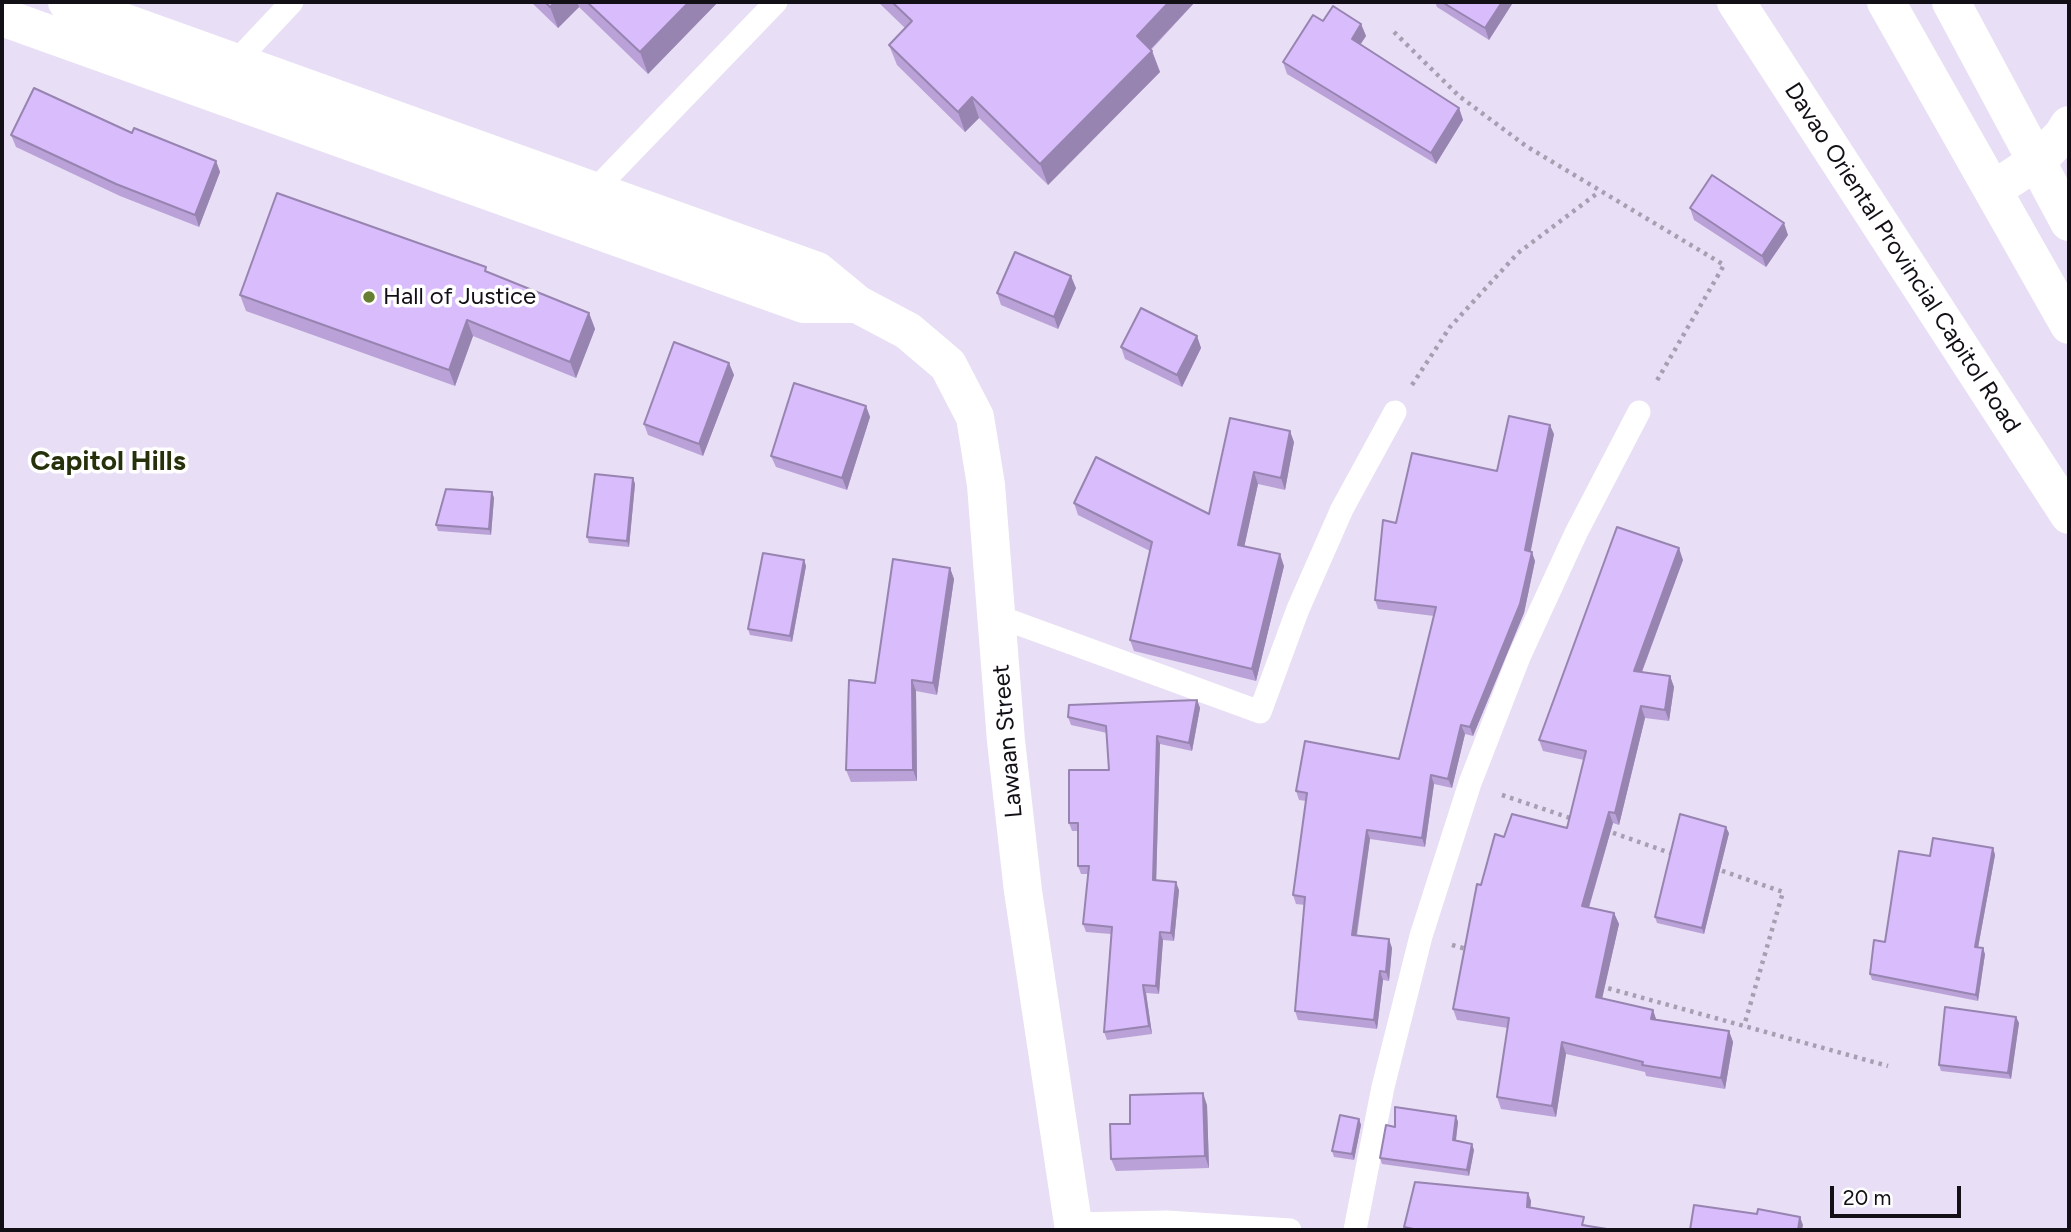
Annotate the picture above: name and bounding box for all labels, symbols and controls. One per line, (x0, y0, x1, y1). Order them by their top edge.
street label: Davao Oriental Provincial Capitol Road (1778, 77, 2026, 439)
place label: Hall of Justice (383, 283, 536, 311)
marker: Hall of Justice (361, 289, 377, 305)
district label: Capitol Hills (30, 445, 186, 479)
street label: Lawaan Street (987, 663, 1029, 819)
scale bar (1833, 1172, 1964, 1216)
text: 20 m (1843, 1185, 1891, 1210)

